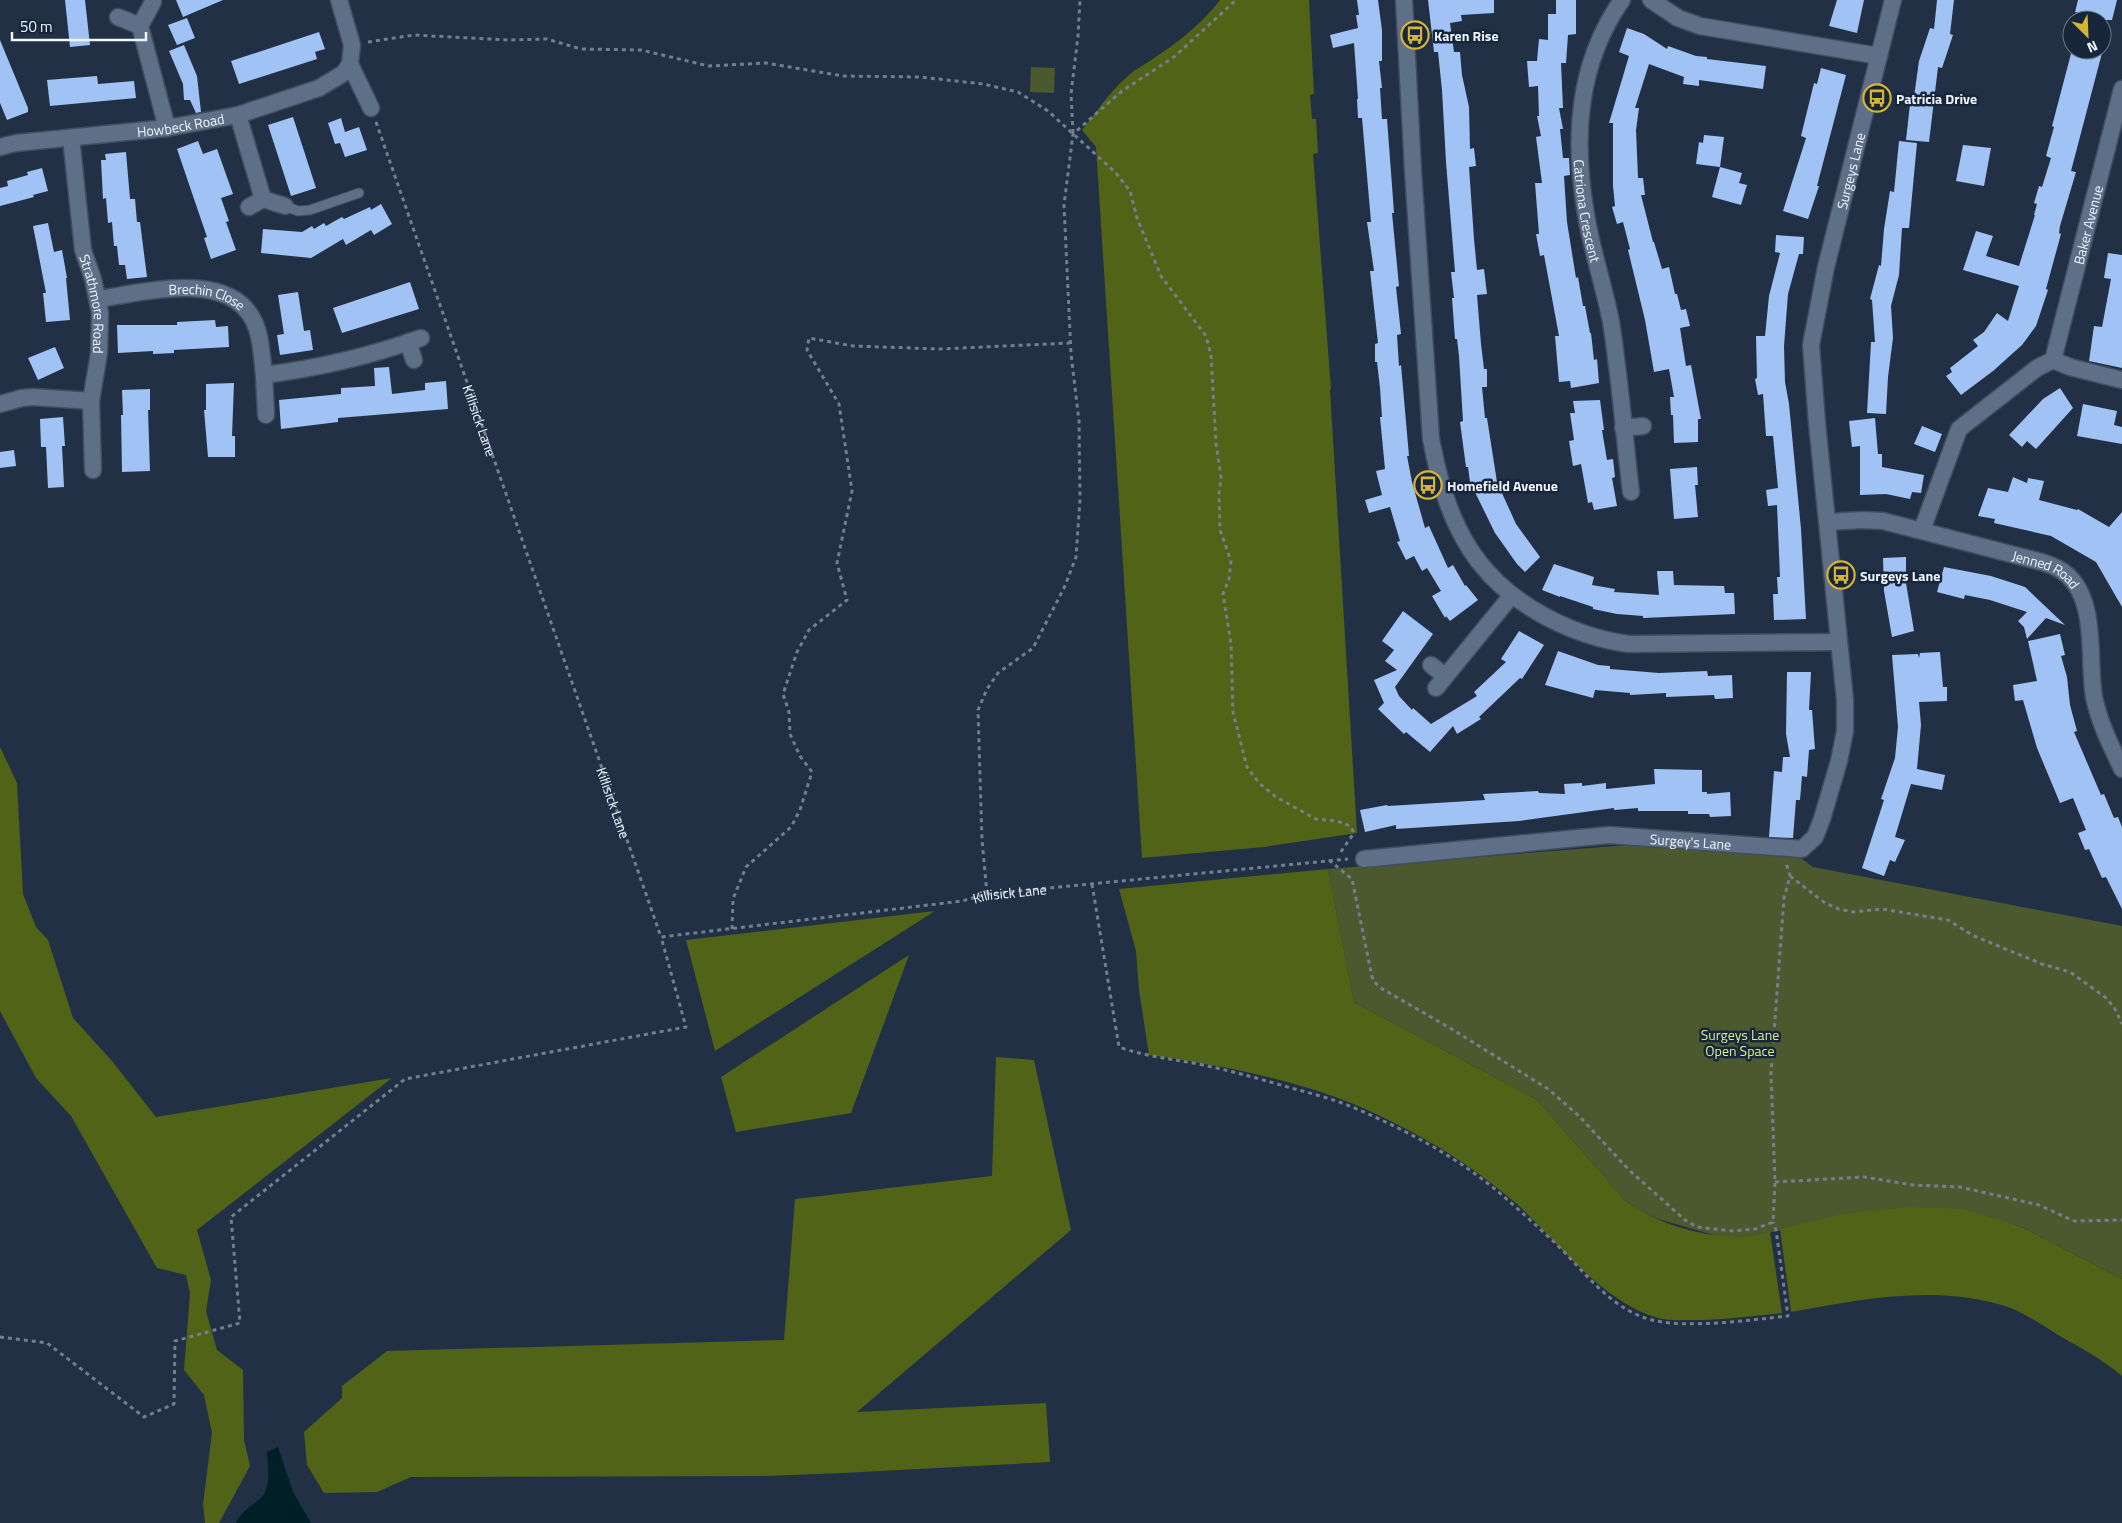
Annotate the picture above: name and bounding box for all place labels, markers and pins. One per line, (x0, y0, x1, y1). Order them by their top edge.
bus stop icon: Karen Rise (1400, 20, 1430, 50)
place label: Karen Rise (1434, 25, 1499, 46)
bus stop icon: Patricia Drive (1862, 83, 1892, 113)
place label: Patricia Drive (1896, 88, 1977, 109)
bus stop icon: Homefield Avenue (1413, 470, 1443, 500)
place label: Homefield Avenue (1447, 475, 1558, 496)
bus stop icon: Surgeys Lane (1826, 560, 1856, 590)
place label: Surgeys Lane (1860, 565, 1940, 586)

